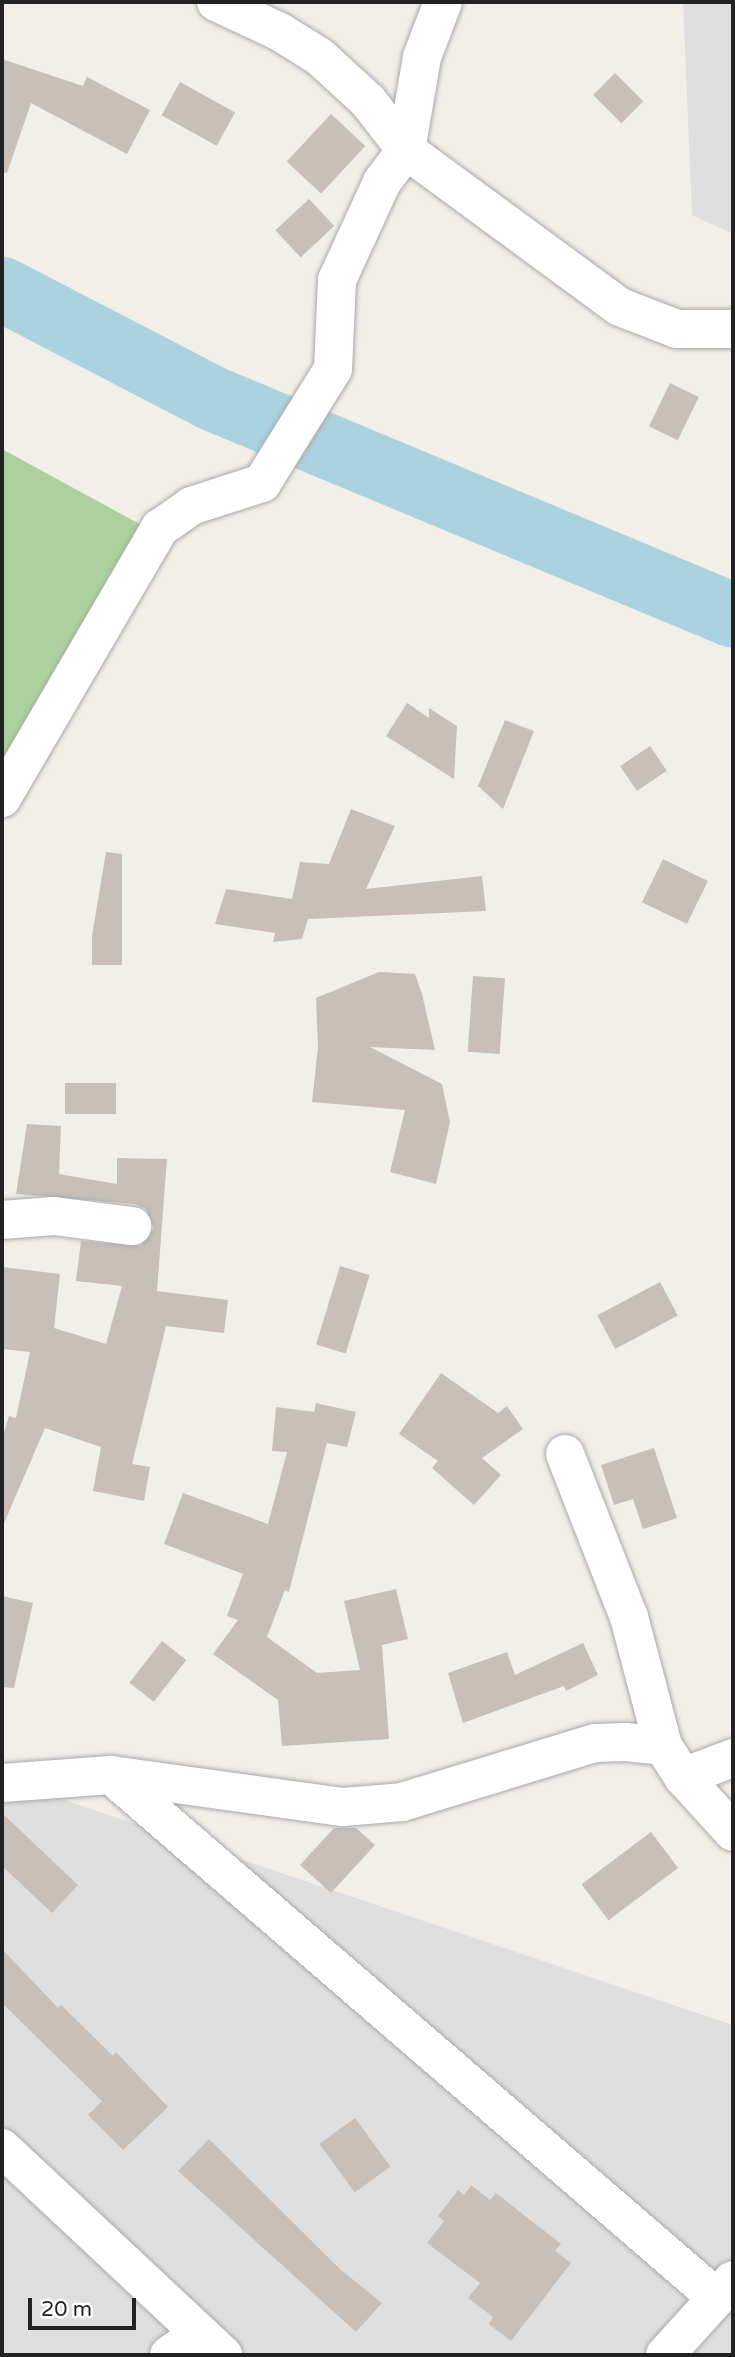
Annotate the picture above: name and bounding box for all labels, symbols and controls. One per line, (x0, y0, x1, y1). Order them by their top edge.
scale bar (32, 2284, 140, 2328)
text: 20 m (41, 2297, 92, 2322)

